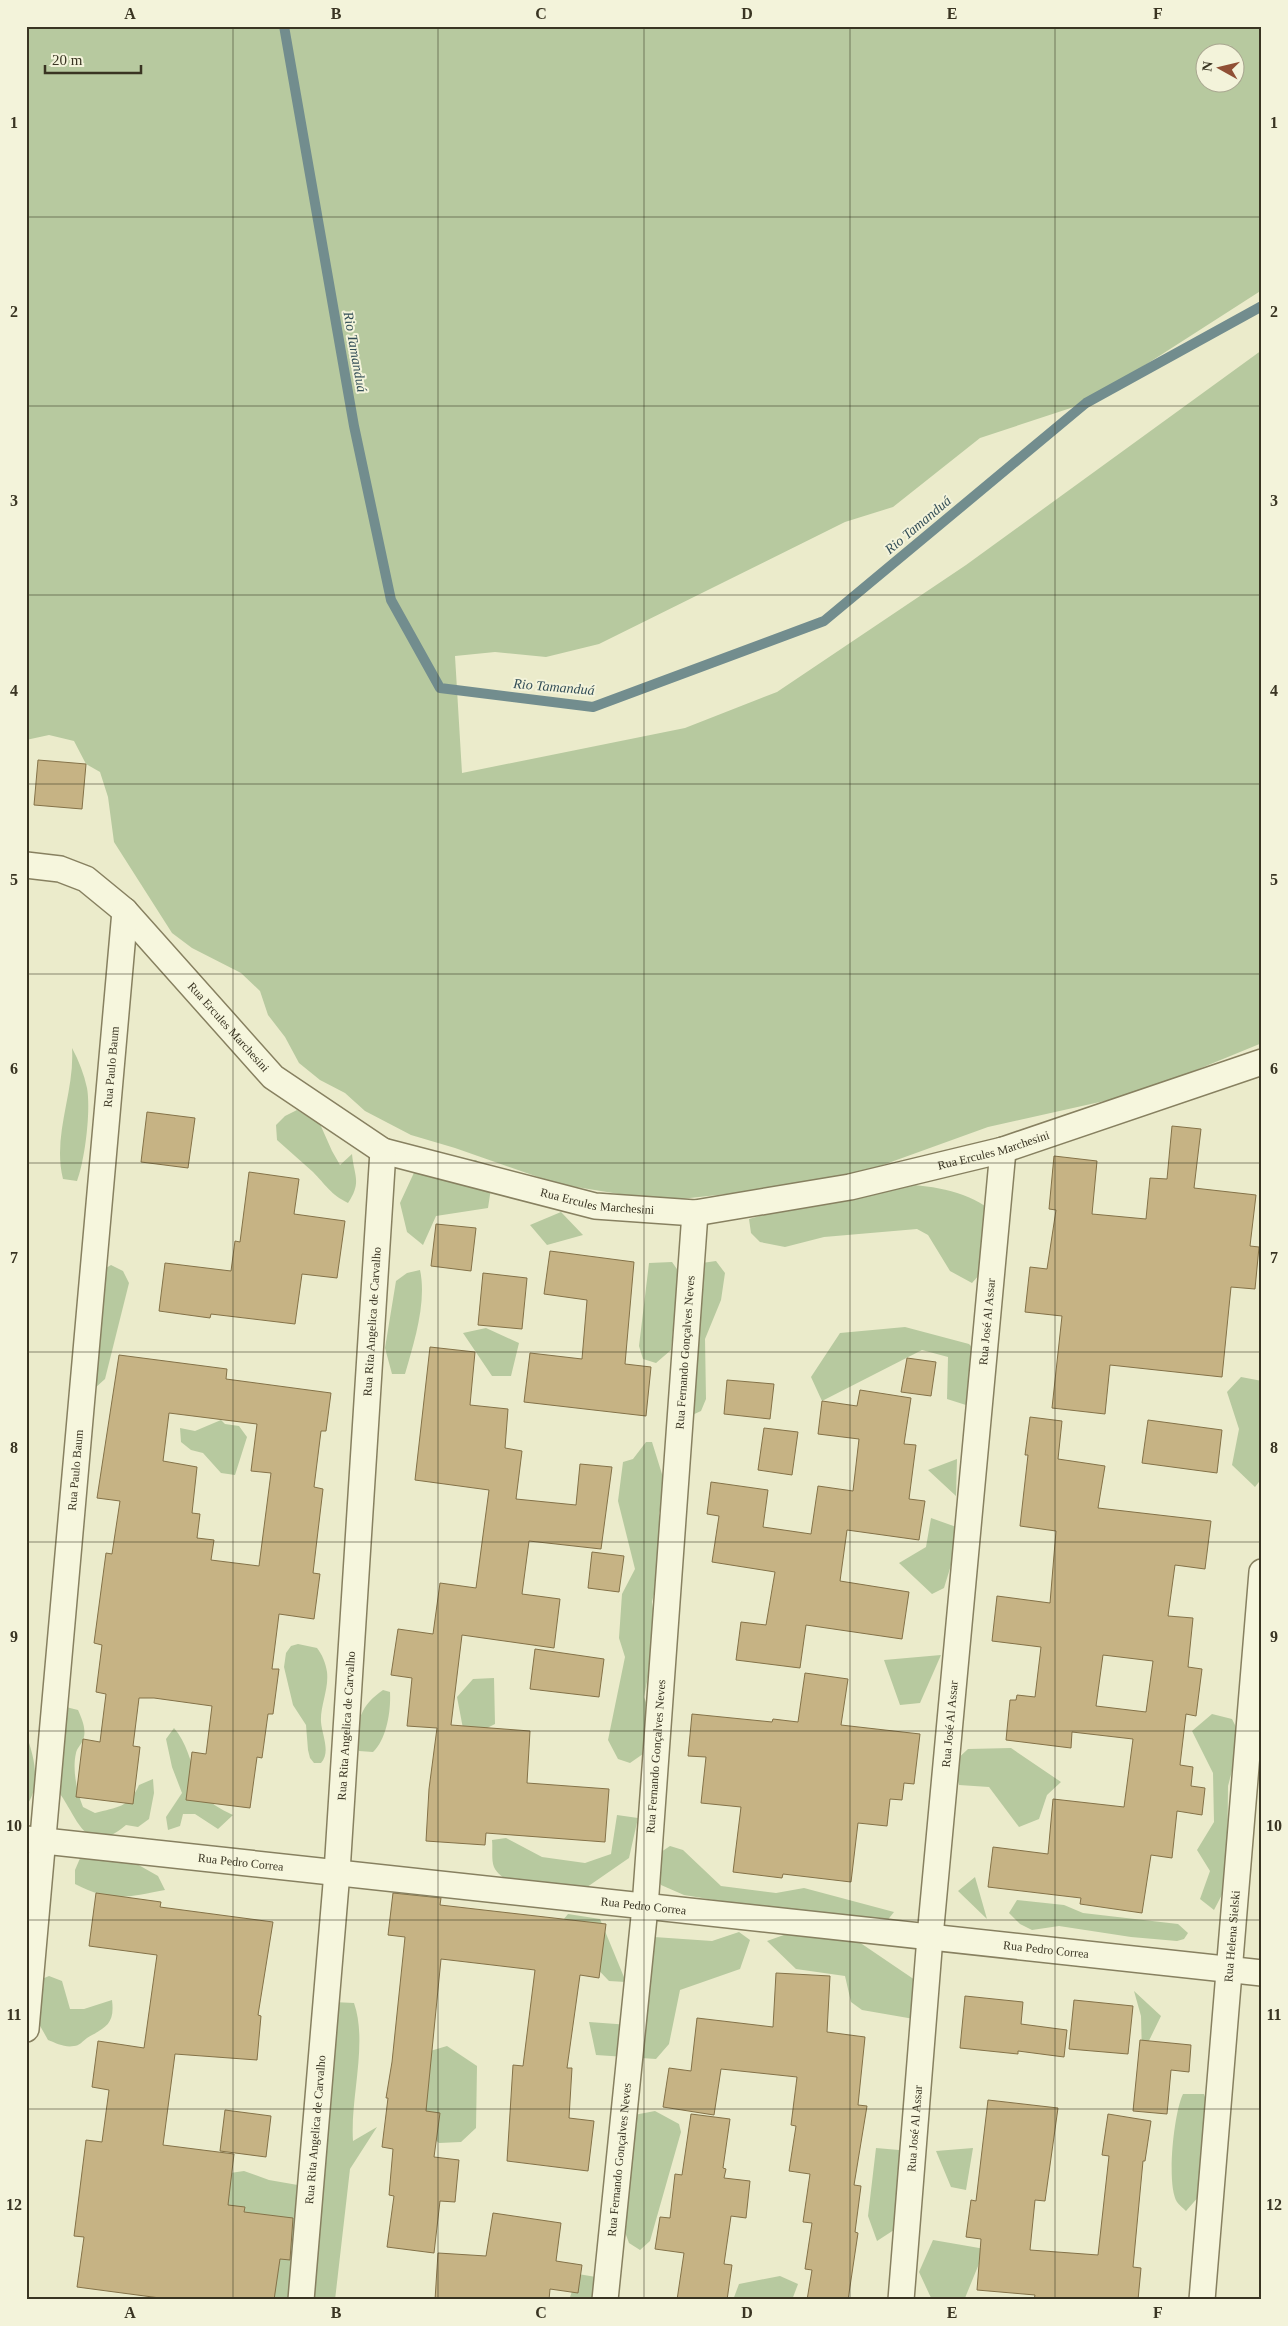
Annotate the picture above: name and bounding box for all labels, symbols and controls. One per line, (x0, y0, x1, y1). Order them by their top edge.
text: A (124, 5, 136, 22)
text: B (331, 5, 342, 22)
text: C (535, 5, 547, 22)
text: D (741, 5, 753, 22)
text: E (947, 5, 957, 22)
text: F (1153, 5, 1163, 22)
scale bar (45, 42, 141, 74)
north arrow (1196, 42, 1246, 92)
text: 20 m (52, 52, 83, 68)
text: N (1199, 60, 1216, 72)
text: 1 (10, 114, 18, 131)
text: 1 (1270, 114, 1278, 131)
text: 2 (10, 303, 18, 320)
text: 2 (1270, 303, 1278, 320)
water label: Rio Tamanduá (340, 310, 369, 393)
text: 3 (10, 492, 18, 509)
text: 3 (1270, 492, 1278, 509)
water label: Rio Tamanduá (881, 493, 954, 558)
water label: Rio Tamanduá (512, 676, 595, 698)
text: 4 (10, 682, 18, 699)
text: 4 (1270, 682, 1278, 699)
text: 5 (10, 871, 18, 888)
text: 5 (1270, 871, 1278, 888)
street label: Rua Ercules Marchesini (185, 979, 273, 1075)
street label: Rua Paulo Baum (101, 1025, 122, 1108)
text: 6 (10, 1060, 18, 1077)
text: 6 (1270, 1060, 1278, 1077)
street label: Rua Ercules Marchesini (936, 1128, 1052, 1173)
street label: Rua Ercules Marchesini (539, 1185, 655, 1217)
street label: Rua Rita Angelica de Carvalho (360, 1247, 384, 1397)
text: 7 (10, 1249, 18, 1266)
text: 7 (1270, 1249, 1278, 1266)
street label: Rua Fernando Gonçalves Neves (672, 1275, 698, 1430)
street label: Rua José Al Assar (976, 1278, 998, 1366)
street label: Rua Paulo Baum (65, 1428, 86, 1511)
text: 8 (10, 1439, 18, 1456)
text: 8 (1270, 1439, 1278, 1456)
text: 9 (10, 1628, 18, 1645)
text: 9 (1270, 1628, 1278, 1645)
street label: Rua Rita Angelica de Carvalho (335, 1651, 358, 1801)
street label: Rua Fernando Gonçalves Neves (643, 1679, 668, 1834)
street label: Rua José Al Assar (939, 1680, 961, 1768)
text: 10 (6, 1817, 22, 1834)
text: 10 (1266, 1817, 1282, 1834)
street label: Rua Pedro Correa (197, 1851, 285, 1874)
street label: Rua Helena Sielski (1221, 1889, 1243, 1983)
street label: Rua Pedro Correa (600, 1894, 688, 1918)
street label: Rua Pedro Correa (1003, 1938, 1090, 1961)
text: 11 (6, 2006, 22, 2023)
text: 11 (1266, 2006, 1282, 2023)
street label: Rua Rita Angelica de Carvalho (302, 2055, 329, 2205)
street label: Rua Fernando Gonçalves Neves (604, 2082, 634, 2237)
street label: Rua José Al Assar (904, 2085, 925, 2172)
text: 12 (6, 2196, 22, 2213)
text: 12 (1266, 2196, 1282, 2213)
text: A (124, 2304, 136, 2321)
text: B (331, 2304, 342, 2321)
text: C (535, 2304, 547, 2321)
text: D (741, 2304, 753, 2321)
text: E (947, 2304, 957, 2321)
text: F (1153, 2304, 1163, 2321)

